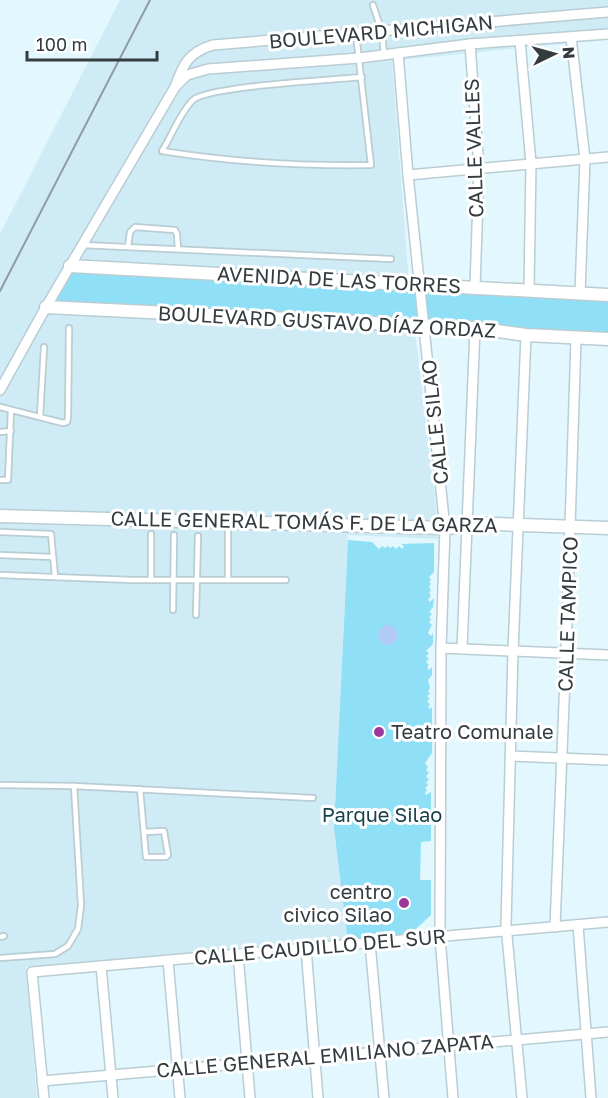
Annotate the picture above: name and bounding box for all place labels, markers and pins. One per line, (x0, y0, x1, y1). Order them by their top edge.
place label: Teatro Comunale (391, 719, 554, 743)
marker: Teatro Comunale (372, 725, 386, 739)
place label: centro civico Silao (283, 879, 392, 926)
marker: centro civico Silao (397, 896, 411, 910)

